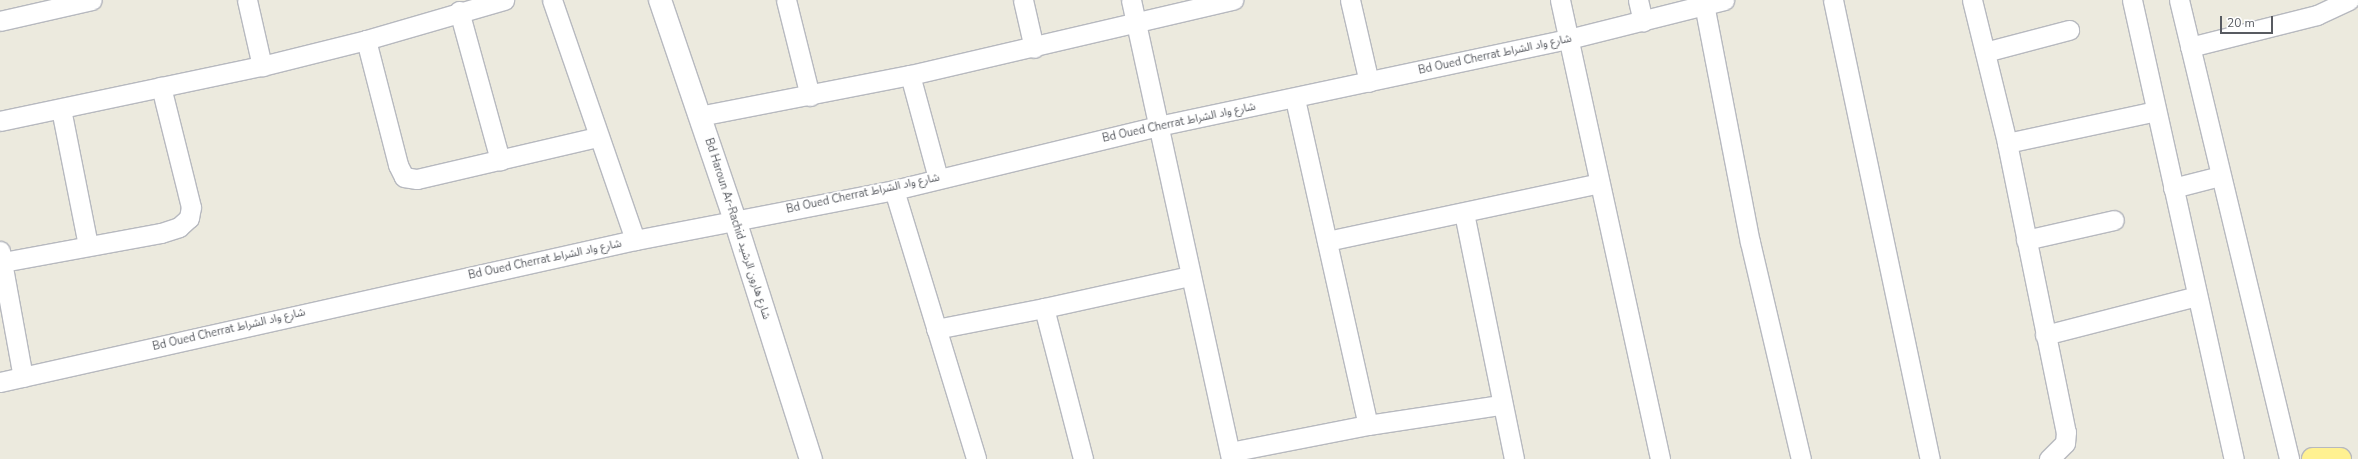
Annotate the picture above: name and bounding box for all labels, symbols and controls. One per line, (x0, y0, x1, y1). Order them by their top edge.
scale bar (2222, 8, 2275, 34)
text: 20 m (2227, 15, 2255, 31)
street label: Bd Oued Cherrat شارع واد الشراط (1417, 32, 1573, 78)
street label: Bd Oued Cherrat شارع واد الشراط (1101, 100, 1257, 146)
street label: Bd Haroun Ar-Rachid شارع هارون الرشيد (701, 137, 773, 321)
street label: Bd Oued Cherrat شارع واد الشراط (785, 171, 941, 217)
street label: Bd Oued Cherrat شارع واد الشراط (467, 237, 623, 283)
street label: Bd Oued Cherrat شارع واد الشراط (151, 306, 307, 354)

